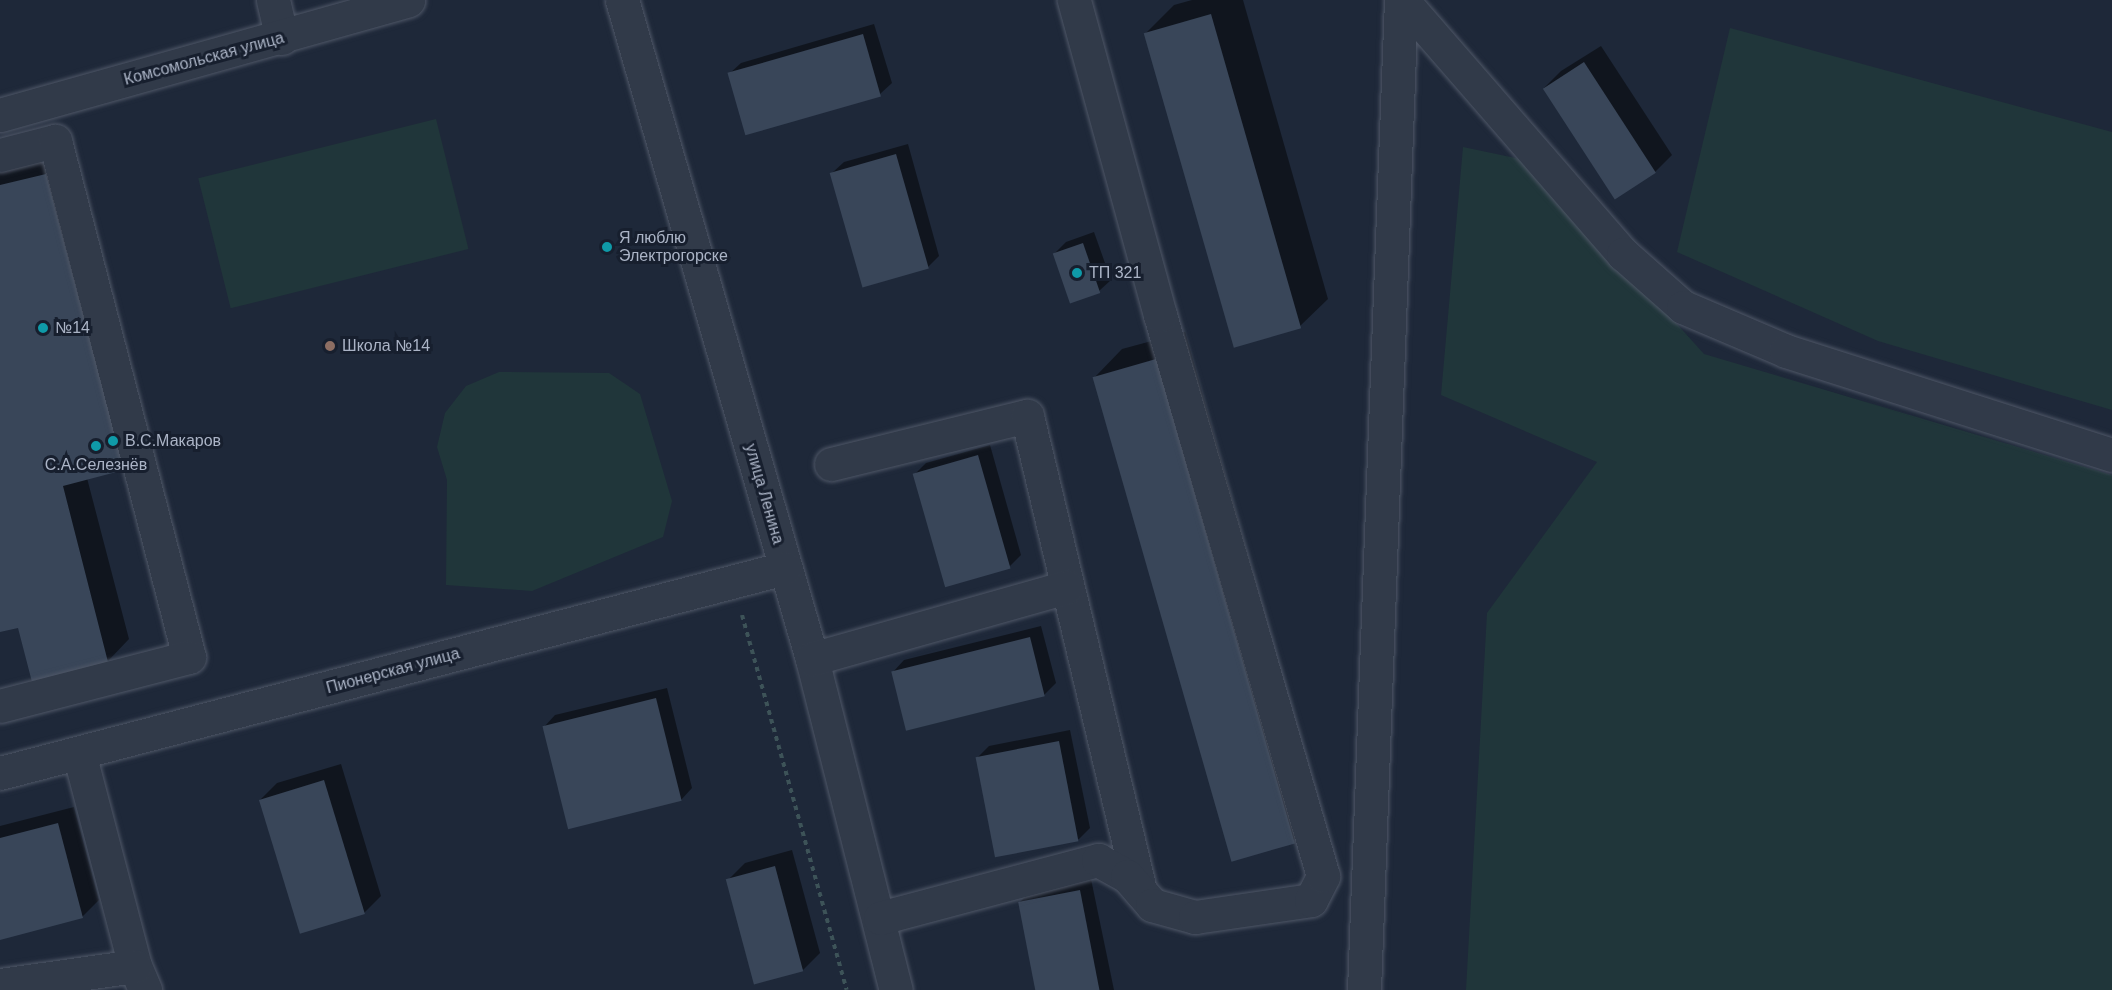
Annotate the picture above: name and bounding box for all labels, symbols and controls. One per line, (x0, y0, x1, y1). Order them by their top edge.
street label: Комсомольская улица (122, 28, 286, 90)
place label: Я люблю Электрогорске (619, 228, 728, 266)
marker: Я люблю Электрогорске (600, 240, 614, 254)
place label: ТП 321 (1089, 263, 1141, 283)
marker: ТП 321 (1070, 266, 1084, 280)
place label: №14 (55, 318, 90, 338)
marker: №14 (36, 321, 50, 335)
place label: Школа №14 (342, 336, 430, 356)
marker: Школа №14 (323, 339, 337, 353)
place label: В.С.Макаров (125, 431, 221, 451)
marker: В.С.Макаров (106, 434, 120, 448)
marker: С.А.Селезнёв (89, 439, 103, 453)
street label: улица Ленина (741, 442, 787, 546)
place label: С.А.Селезнёв (45, 455, 147, 475)
street label: Пионерская улица (324, 644, 462, 698)

